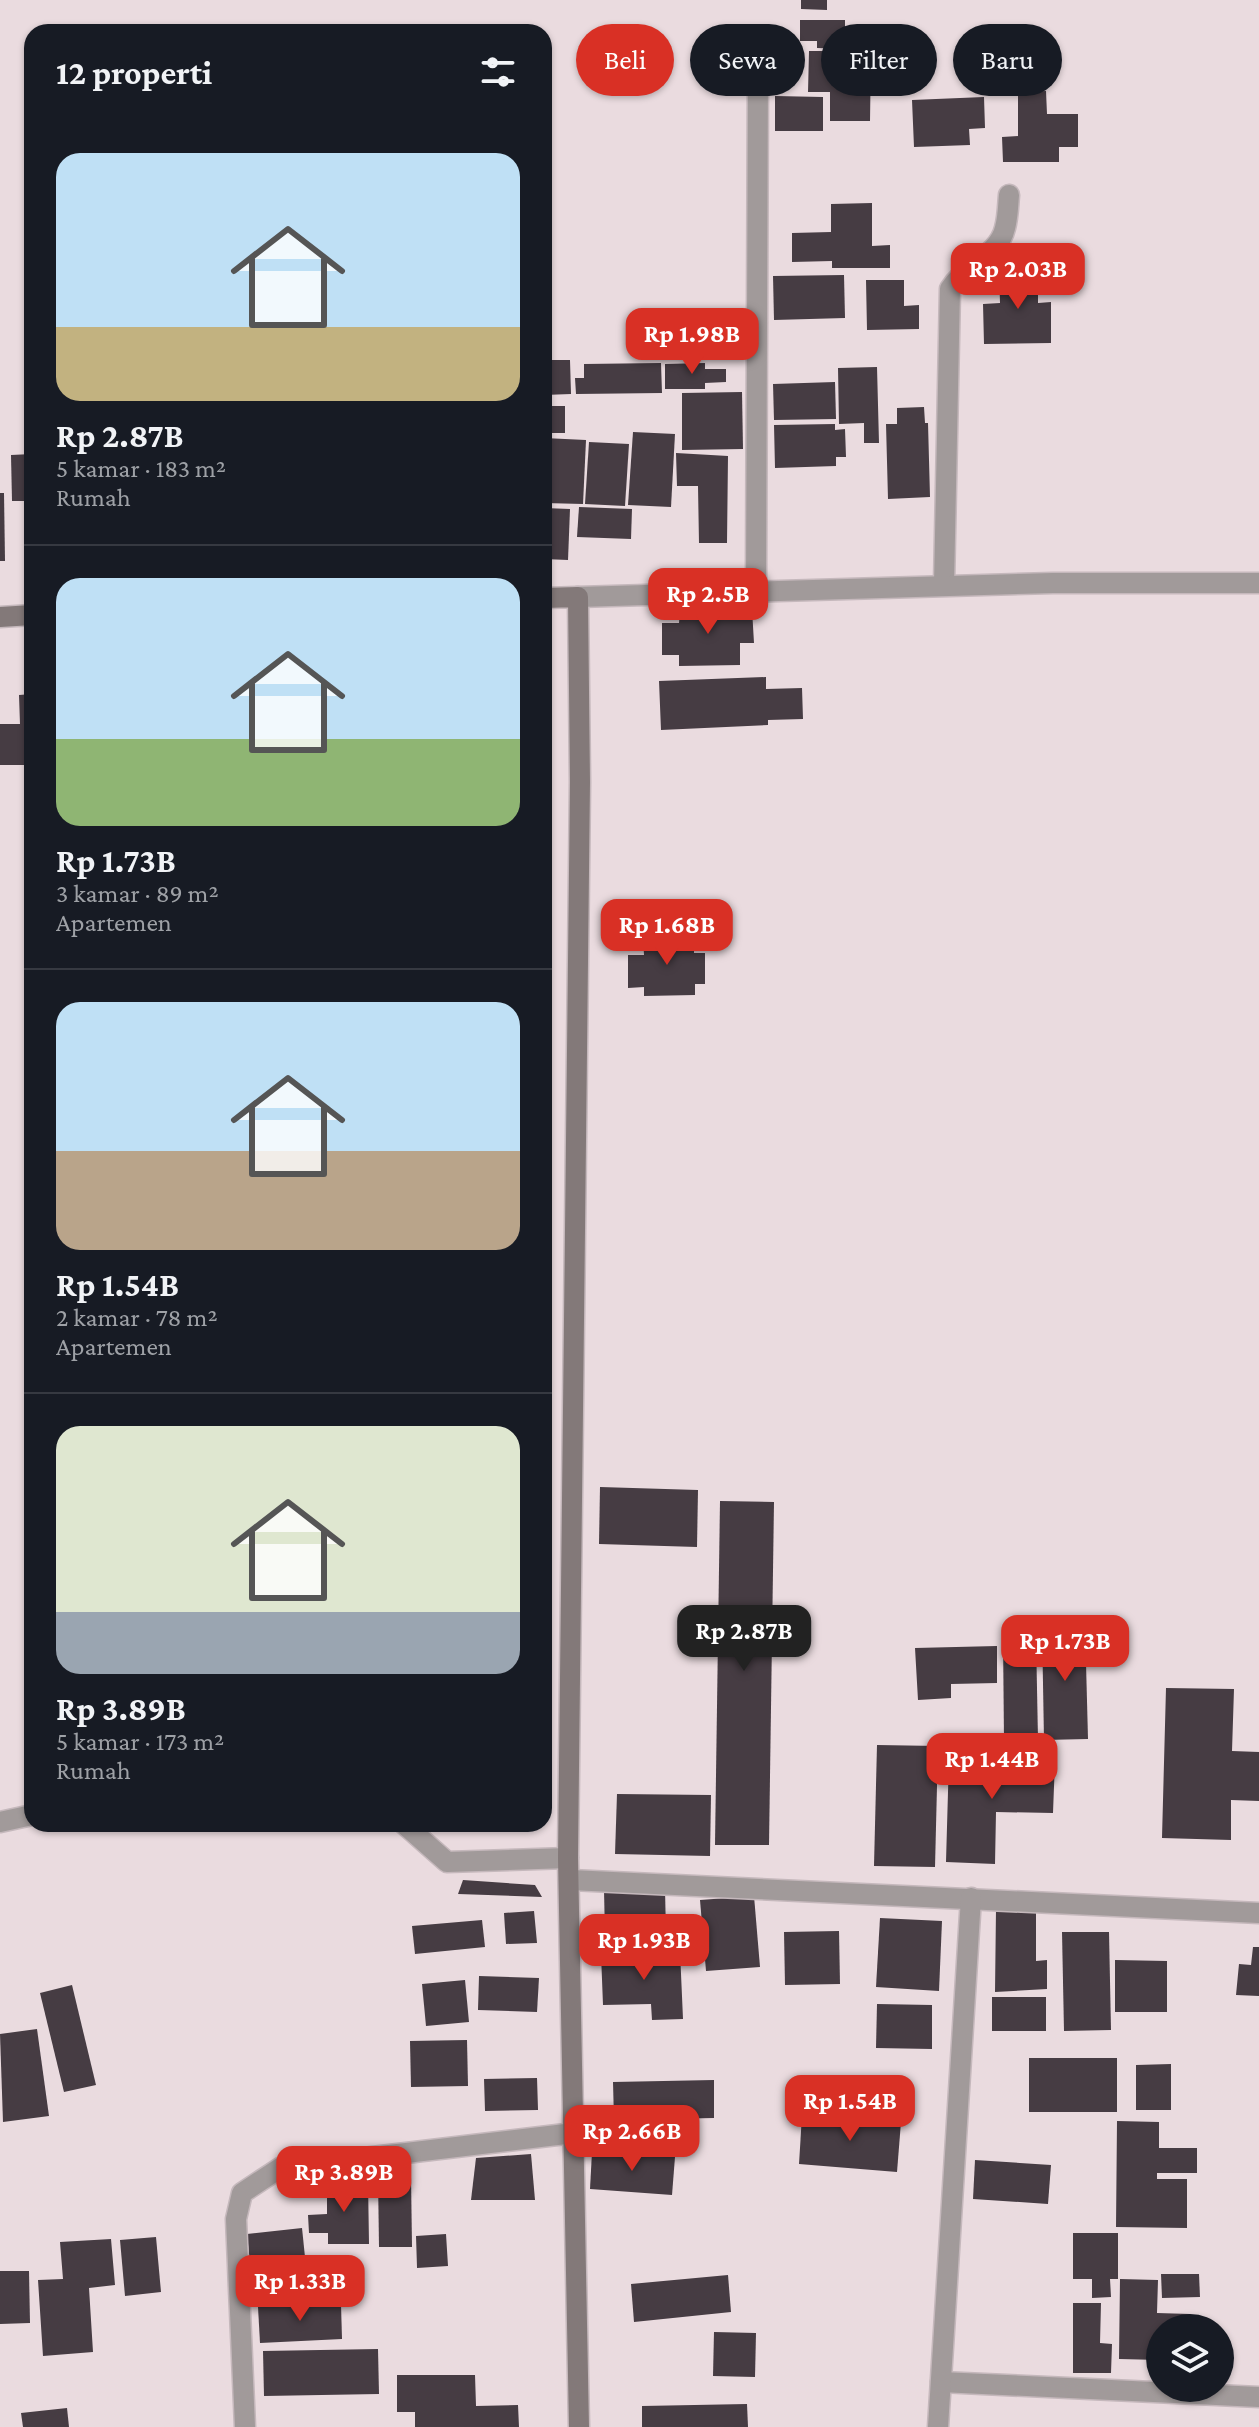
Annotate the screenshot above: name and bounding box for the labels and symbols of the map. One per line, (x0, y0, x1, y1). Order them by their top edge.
pin: Rp 2.03B (935, 243, 1101, 311)
pin: Rp 1.98B (609, 308, 775, 376)
pin: Rp 2.5B (634, 568, 782, 636)
pin: Rp 1.68B (584, 899, 750, 967)
pin: Rp 2.87B (661, 1605, 827, 1673)
pin: Rp 1.73B (982, 1615, 1148, 1683)
pin: Rp 1.44B (909, 1733, 1075, 1801)
pin: Rp 1.93B (561, 1914, 727, 1982)
pin: Rp 1.54B (767, 2075, 933, 2143)
pin: Rp 2.66B (549, 2105, 715, 2173)
pin: Rp 3.89B (261, 2146, 427, 2214)
pin: Rp 1.33B (217, 2255, 383, 2323)

